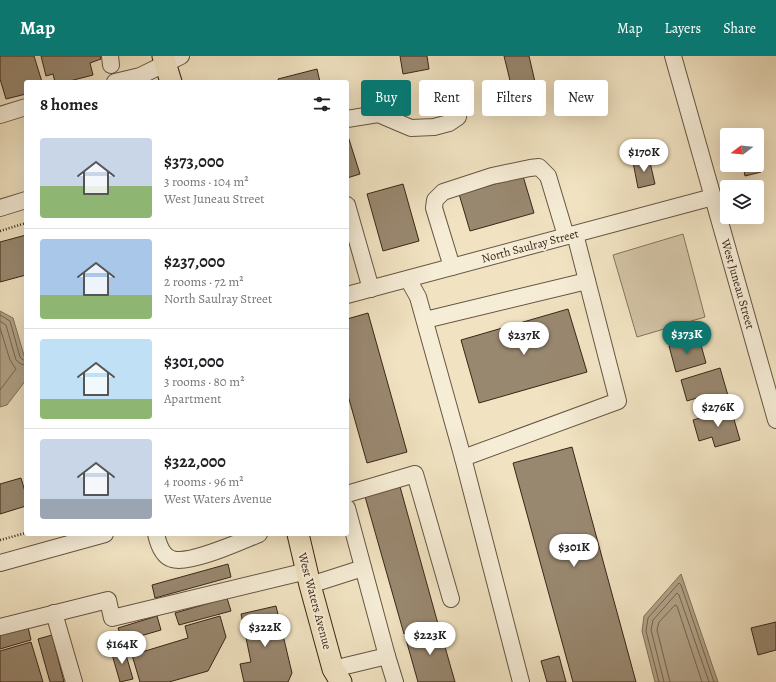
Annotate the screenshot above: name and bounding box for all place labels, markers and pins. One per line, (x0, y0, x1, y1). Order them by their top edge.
pin: $170K (616, 139, 672, 173)
pin: $373K (659, 321, 715, 355)
pin: $237K (496, 322, 552, 356)
pin: $276K (690, 394, 746, 428)
pin: $301K (546, 534, 602, 568)
pin: $322K (237, 614, 293, 648)
pin: $223K (402, 622, 458, 656)
pin: $164K (94, 631, 150, 665)

